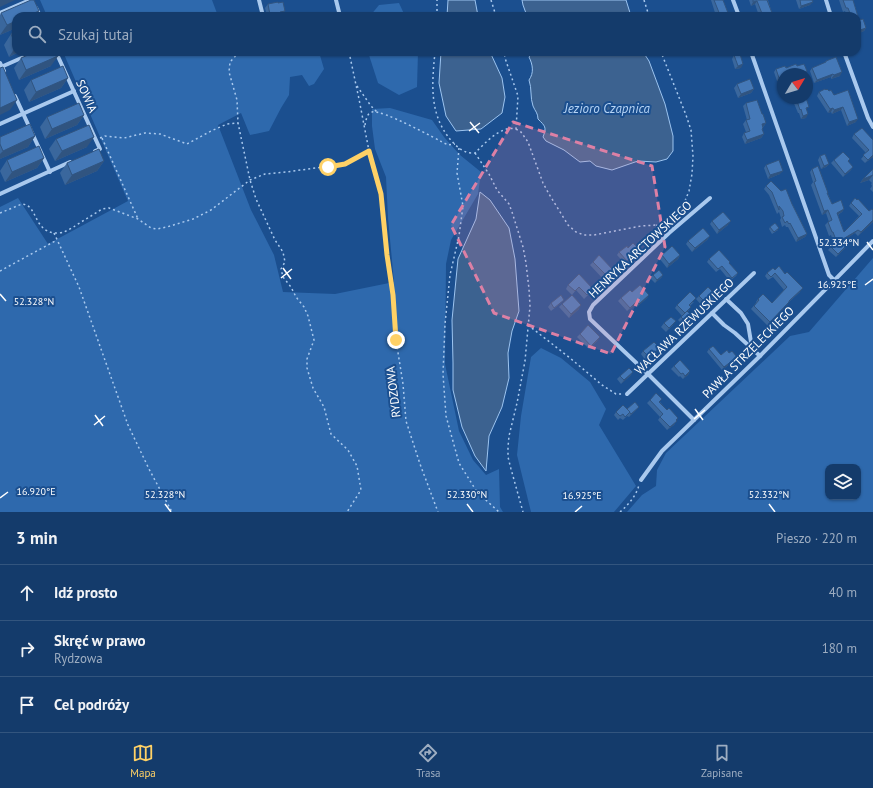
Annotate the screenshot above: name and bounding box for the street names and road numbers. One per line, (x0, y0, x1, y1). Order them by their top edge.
street label: SOWIA (73, 77, 101, 115)
street label: HENRYKA ARCTOWSKIEGO (585, 197, 695, 301)
street label: WACŁAWA RZEWUSKIEGO (631, 275, 737, 377)
street label: PAWŁA STRZELECKIEGO (699, 303, 797, 401)
street label: RYDZOWA (382, 366, 404, 418)

